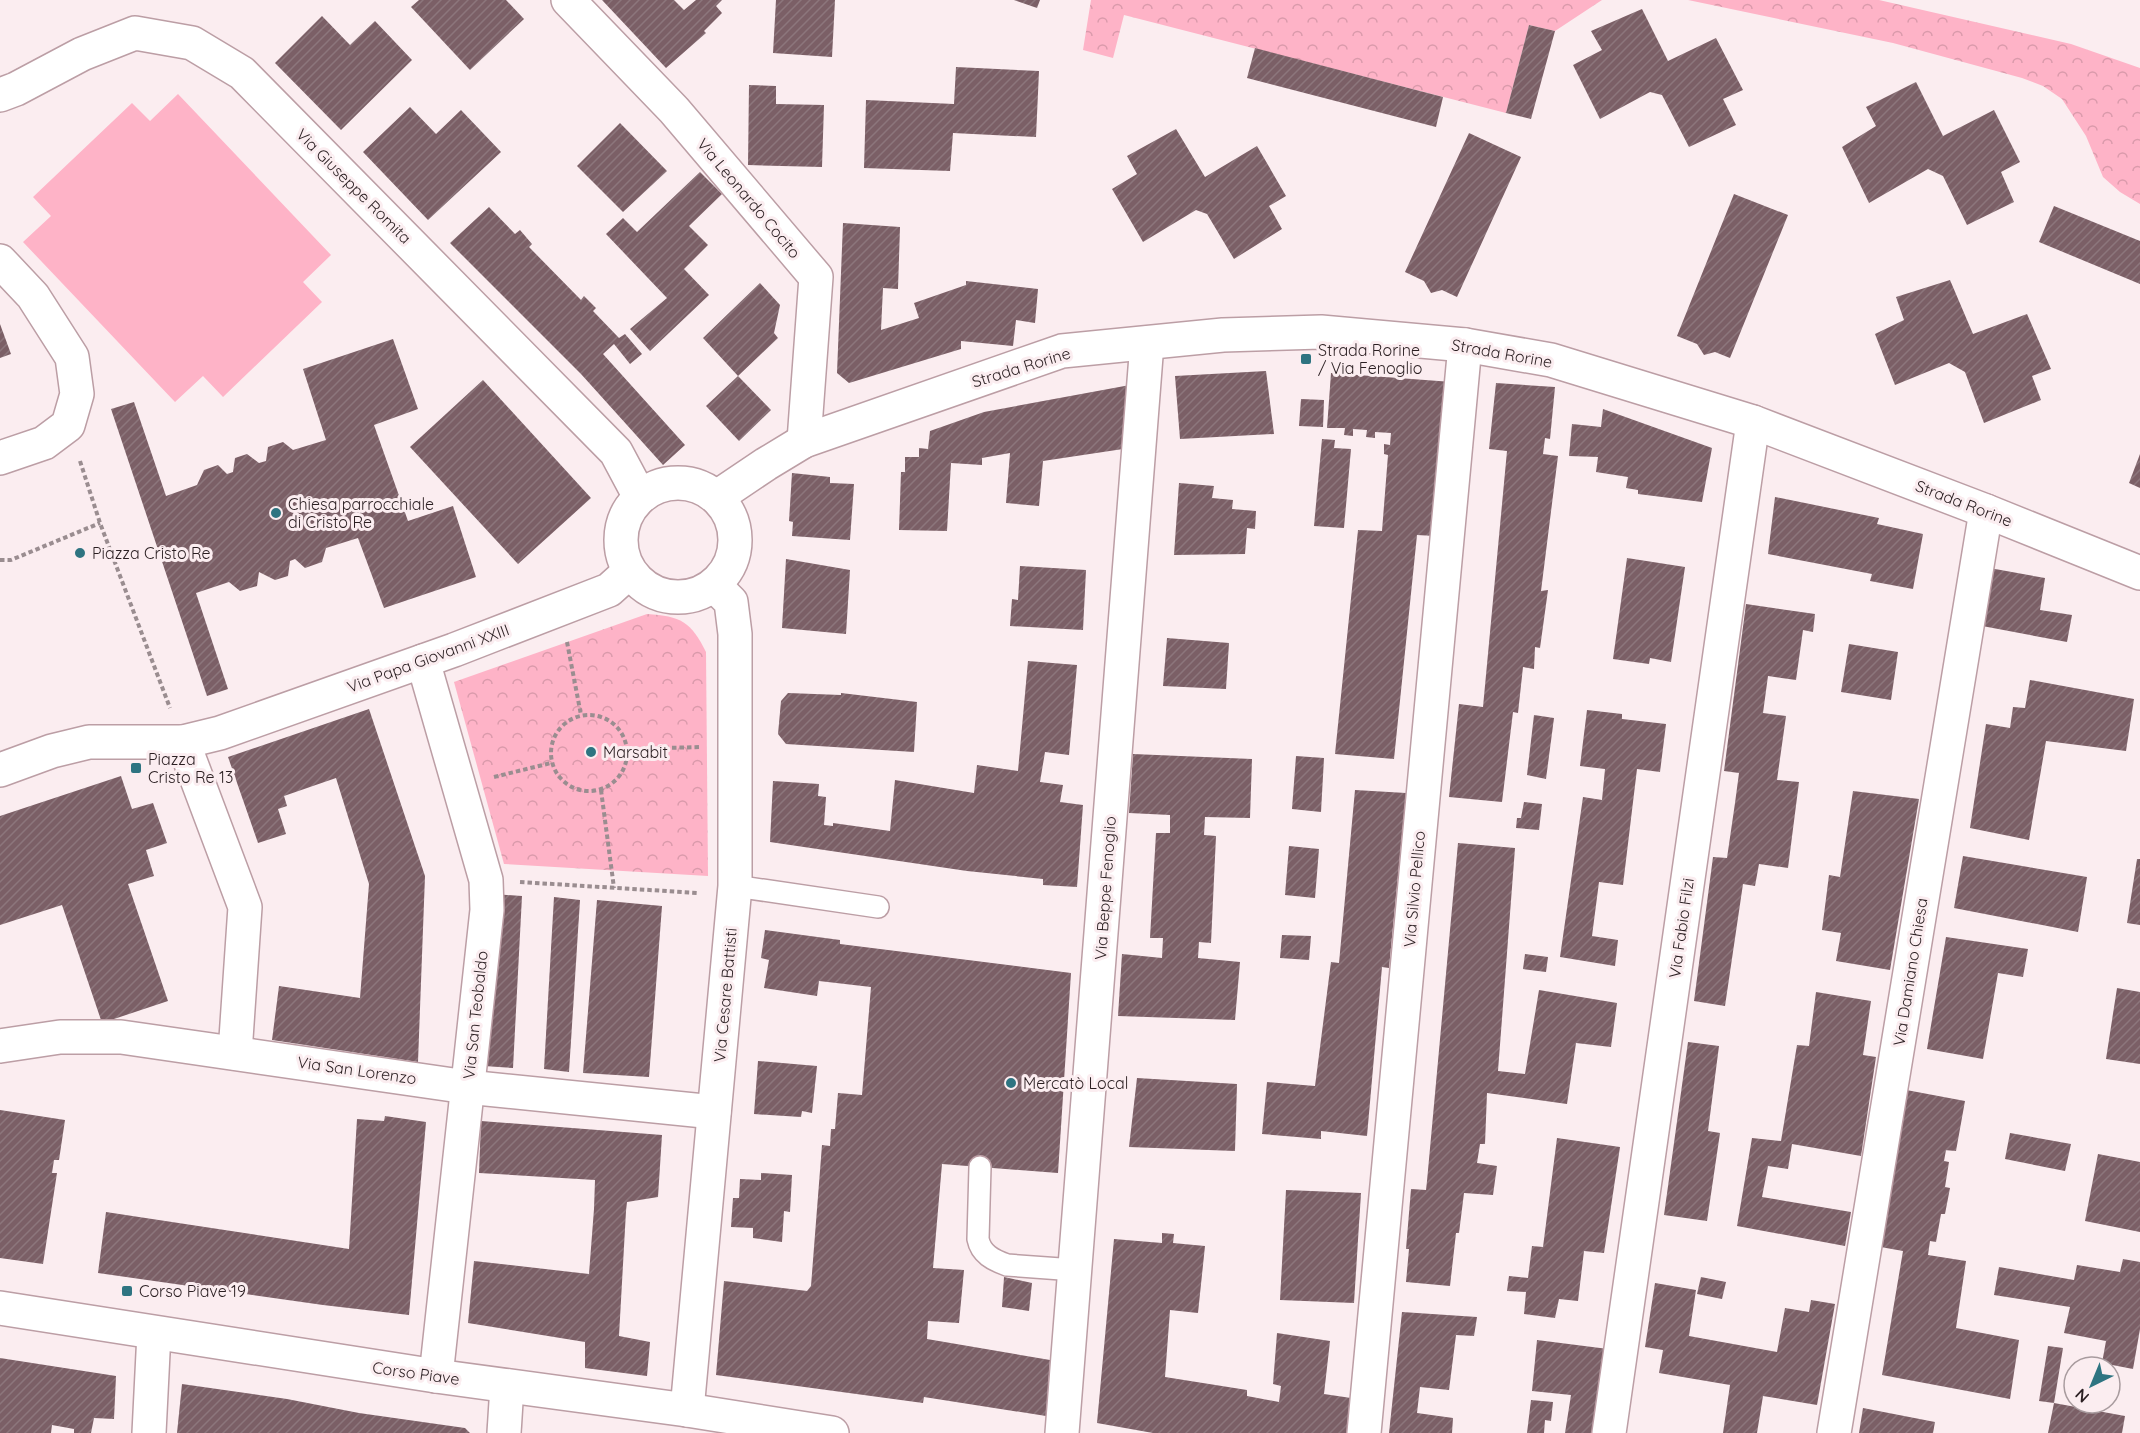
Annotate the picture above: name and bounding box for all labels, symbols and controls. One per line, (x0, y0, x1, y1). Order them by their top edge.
street label: Via Giuseppe Romita (292, 124, 416, 248)
street label: Via Leonardo Cocito (693, 134, 805, 262)
street label: Strada Rorine (1450, 334, 1554, 372)
place label: Strada Rorine / Via Fenoglio (1318, 340, 1422, 378)
street label: Strada Rorine (969, 343, 1073, 391)
marker: Strada Rorine / Via Fenoglio (1299, 352, 1313, 366)
street label: Strada Rorine (1913, 475, 2015, 531)
place label: Chiesa parrocchiale di Cristo Re (288, 494, 434, 532)
marker: Chiesa parrocchiale di Cristo Re (269, 506, 283, 520)
place label: Piazza Cristo Re (92, 543, 211, 563)
marker: Piazza Cristo Re (73, 546, 87, 560)
street label: Via Papa Giovanni XXIII (344, 619, 512, 697)
place label: Marsabit (603, 742, 668, 762)
marker: Marsabit (584, 745, 598, 759)
place label: Piazza Cristo Re 13 (148, 749, 233, 787)
marker: Piazza Cristo Re 13 (129, 761, 143, 775)
street label: Via Beppe Fenoglio (1090, 816, 1120, 960)
street label: Via Silvio Pellico (1399, 830, 1429, 948)
street label: Via Fabio Filzi (1664, 877, 1698, 979)
street label: Via Damiano Chiesa (1888, 897, 1932, 1047)
street label: Via Cesare Battisti (709, 927, 741, 1063)
street label: Via San Teobaldo (458, 950, 492, 1080)
street label: Via San Lorenzo (296, 1052, 418, 1088)
place label: Mercatò Local (1023, 1073, 1128, 1093)
marker: Mercatò Local (1004, 1076, 1018, 1090)
place label: Corso Piave 19 (139, 1281, 246, 1301)
marker: Corso Piave 19 (120, 1284, 134, 1298)
north arrow (2062, 1355, 2122, 1415)
street label: Corso Piave (371, 1357, 461, 1389)
text: N (2071, 1385, 2093, 1407)

